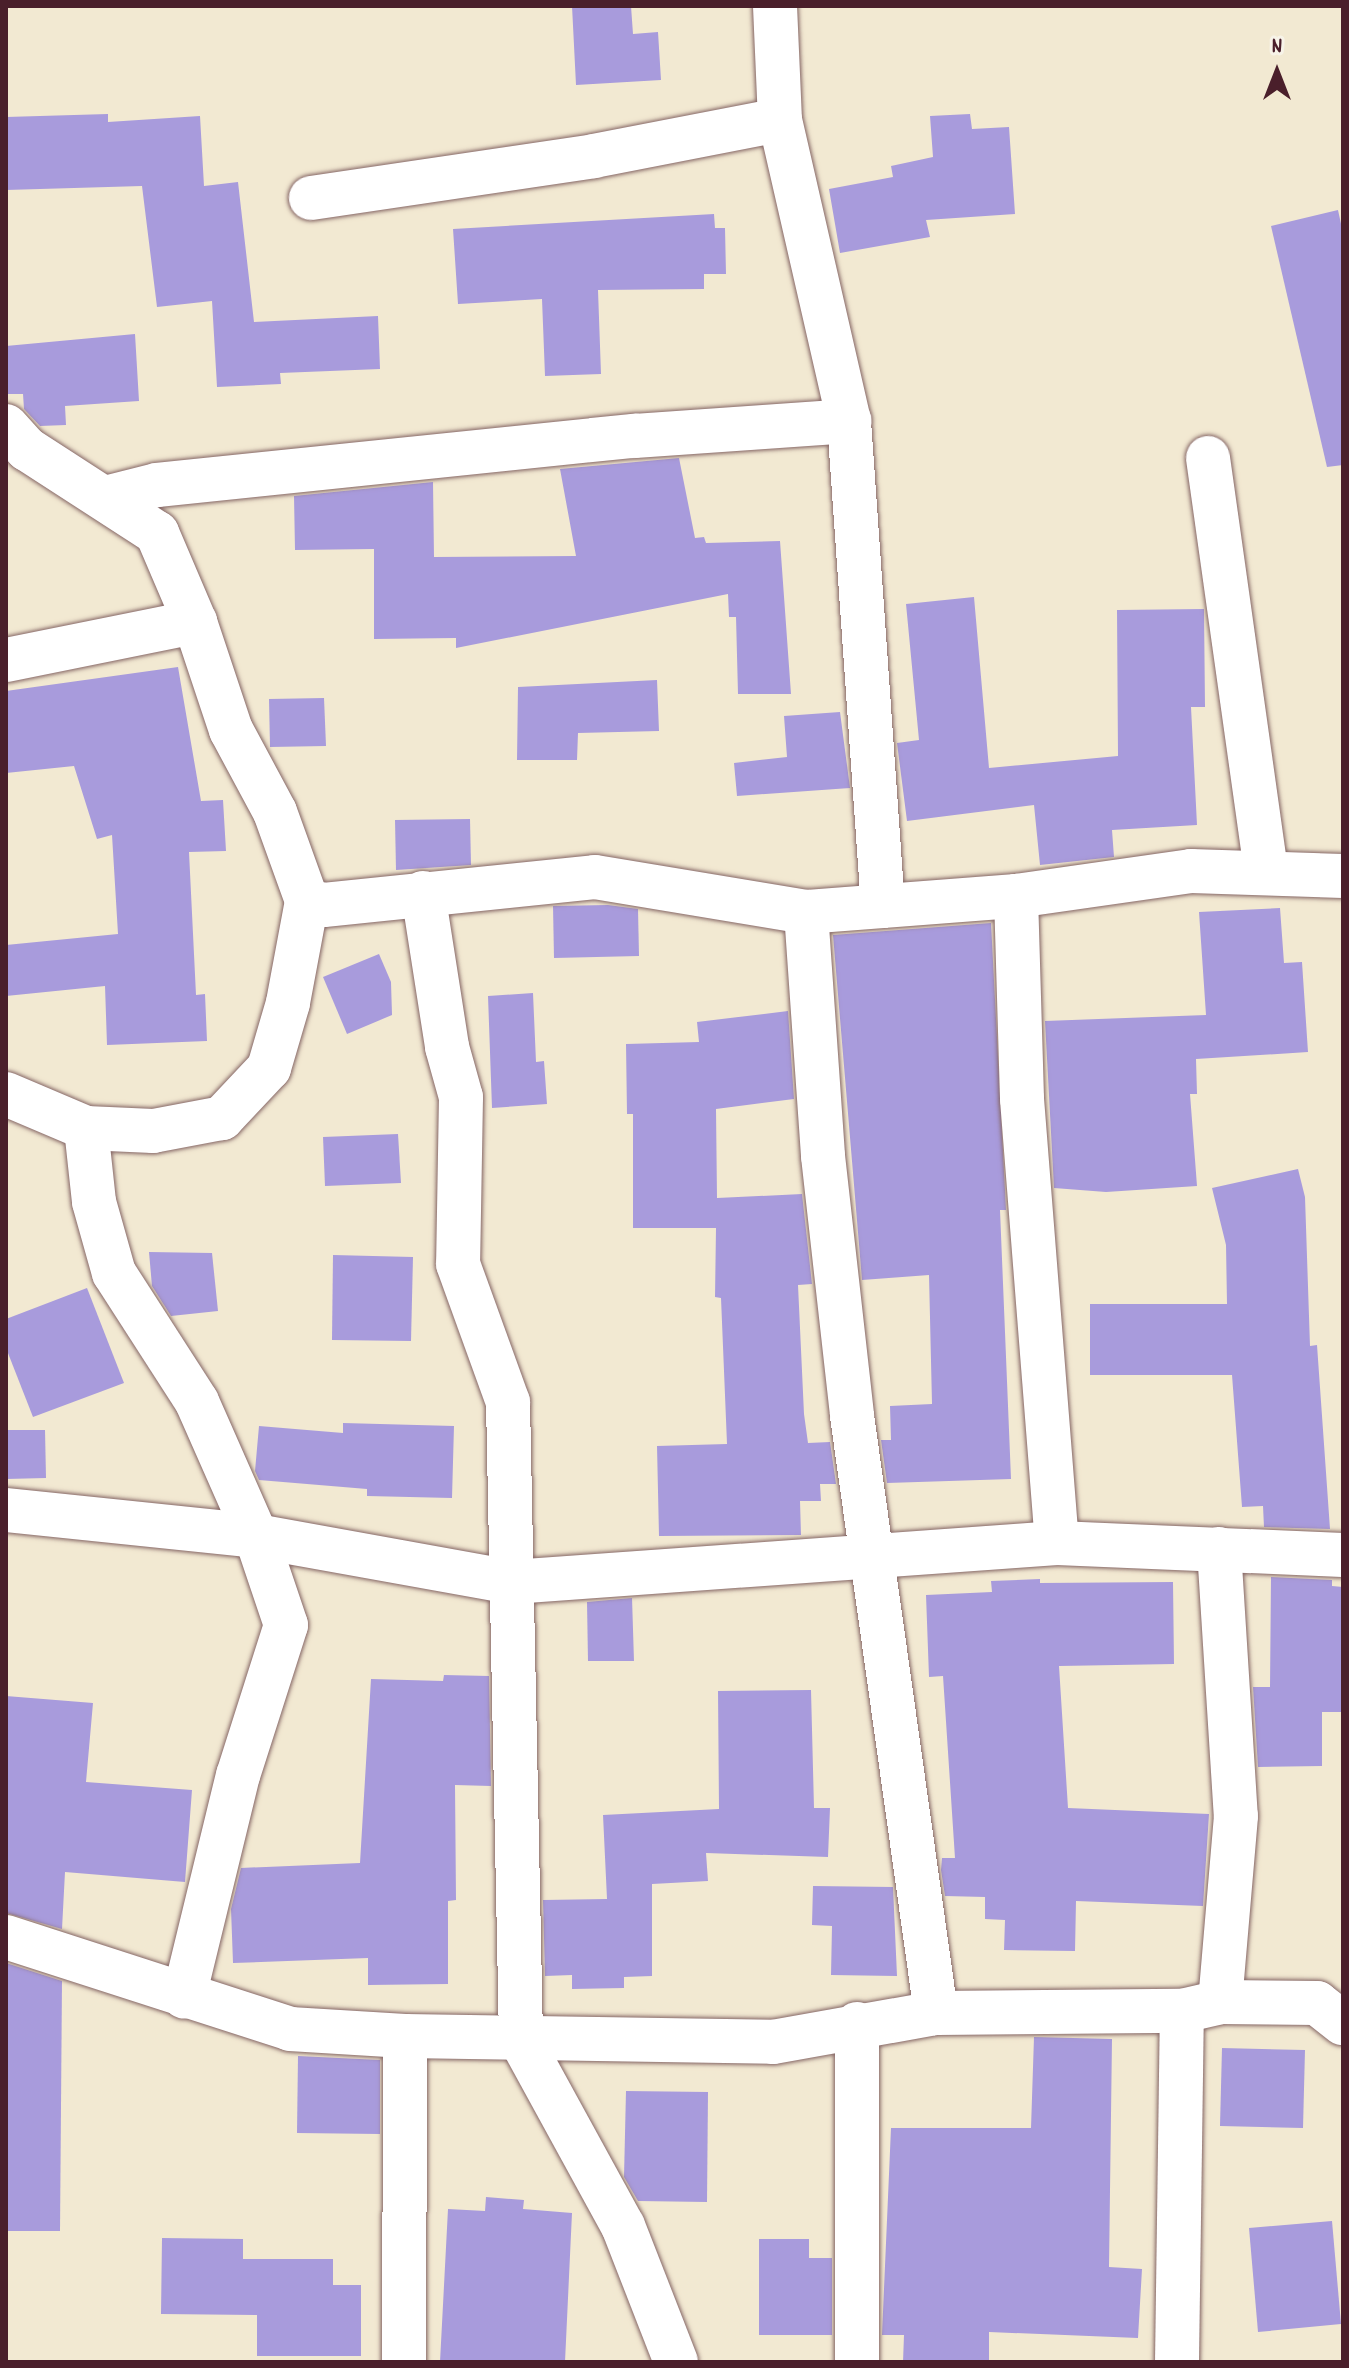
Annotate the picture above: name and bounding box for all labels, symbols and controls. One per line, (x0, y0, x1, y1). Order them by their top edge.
north arrow (1237, 32, 1317, 112)
text: N (1272, 32, 1282, 63)

